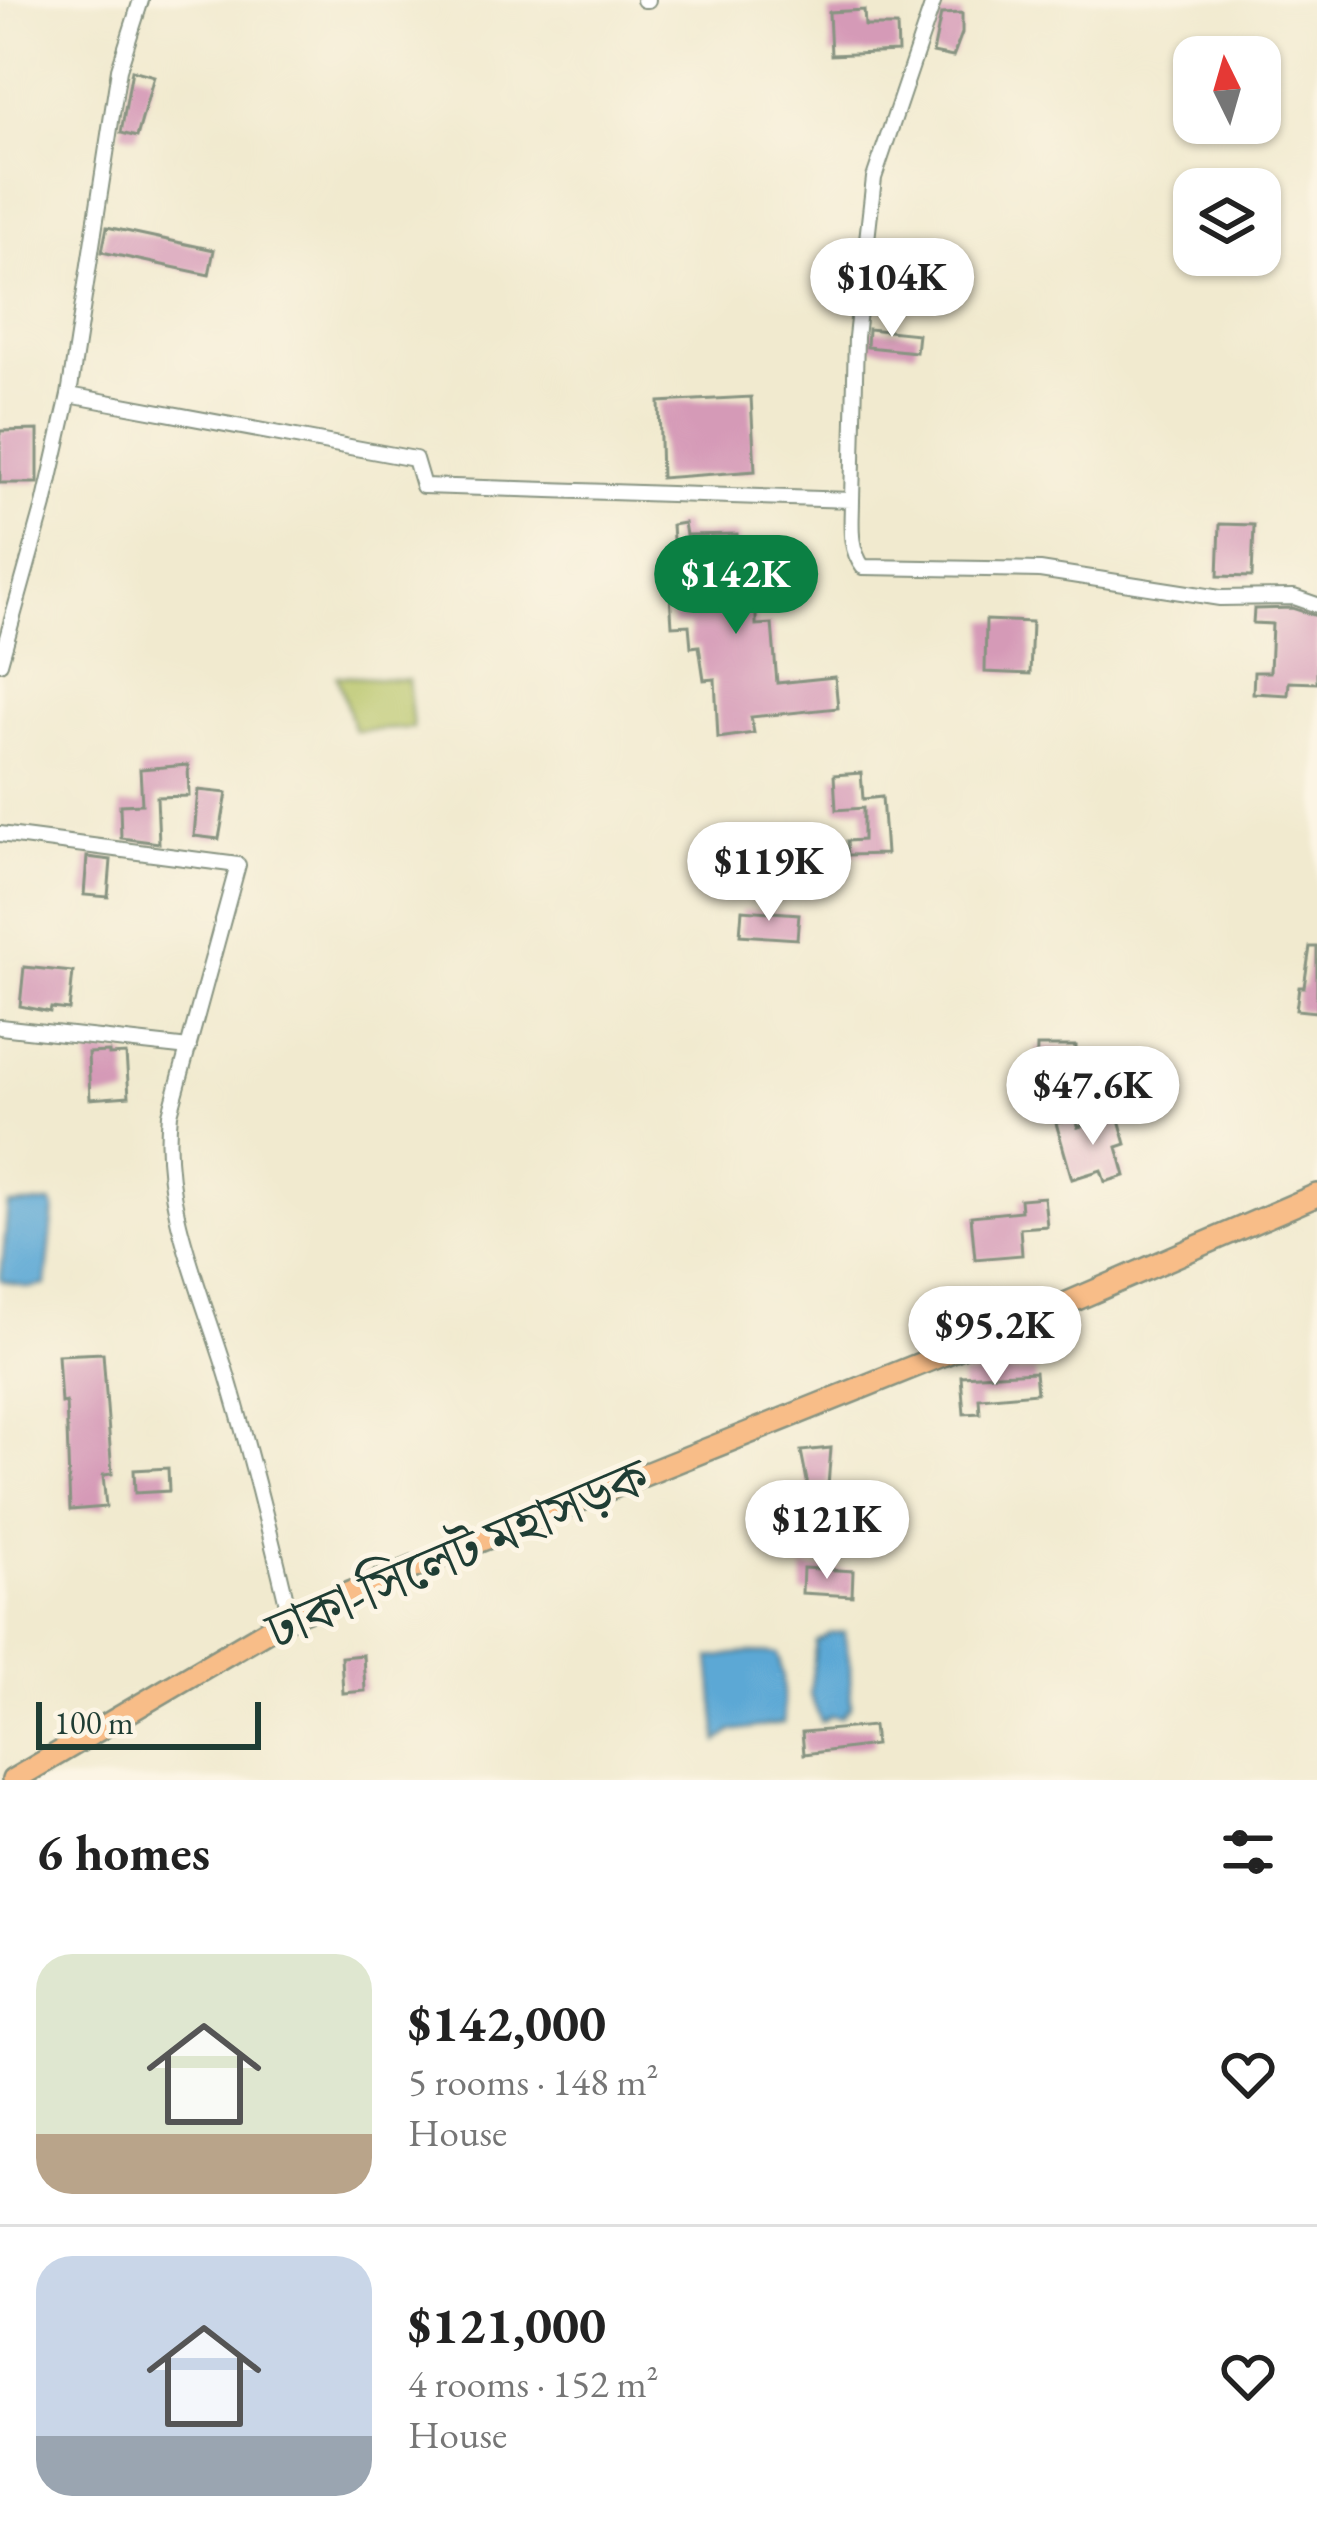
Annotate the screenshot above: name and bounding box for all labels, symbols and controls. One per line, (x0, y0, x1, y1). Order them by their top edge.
north arrow (1173, 36, 1281, 144)
map controls (1173, 36, 1281, 276)
button: layers (1173, 168, 1281, 276)
pin: $104K (808, 238, 976, 340)
text: $104K (837, 251, 947, 302)
pin: $142K (652, 535, 820, 637)
text: $142K (681, 548, 791, 599)
pin: $119K (685, 822, 853, 924)
text: $119K (714, 835, 824, 886)
pin: $47.6K (995, 1046, 1191, 1148)
text: $47.6K (1033, 1059, 1153, 1110)
pin: $95.2K (897, 1286, 1093, 1388)
text: $95.2K (935, 1299, 1055, 1350)
street label: ঢাকা-সিলেট মহাসড়ক (254, 1440, 660, 1666)
pin: $121K (743, 1480, 911, 1582)
text: $121K (772, 1493, 882, 1544)
scale bar (36, 1696, 261, 1749)
text: 100 m (54, 1701, 134, 1744)
text: 6 homes (36, 1819, 210, 1885)
icon: filters (1215, 1819, 1281, 1885)
text: $142,000 (408, 1990, 606, 2056)
icon: home (132, 2002, 276, 2146)
icon: heart (1215, 2041, 1281, 2107)
text: 5 rooms · 148 m² (408, 2056, 659, 2107)
text: House (408, 2107, 507, 2158)
text: $121,000 (408, 2292, 606, 2358)
icon: home (132, 2304, 276, 2448)
icon: heart (1215, 2343, 1281, 2409)
text: 4 rooms · 152 m² (408, 2358, 659, 2409)
text: House (408, 2409, 507, 2460)

